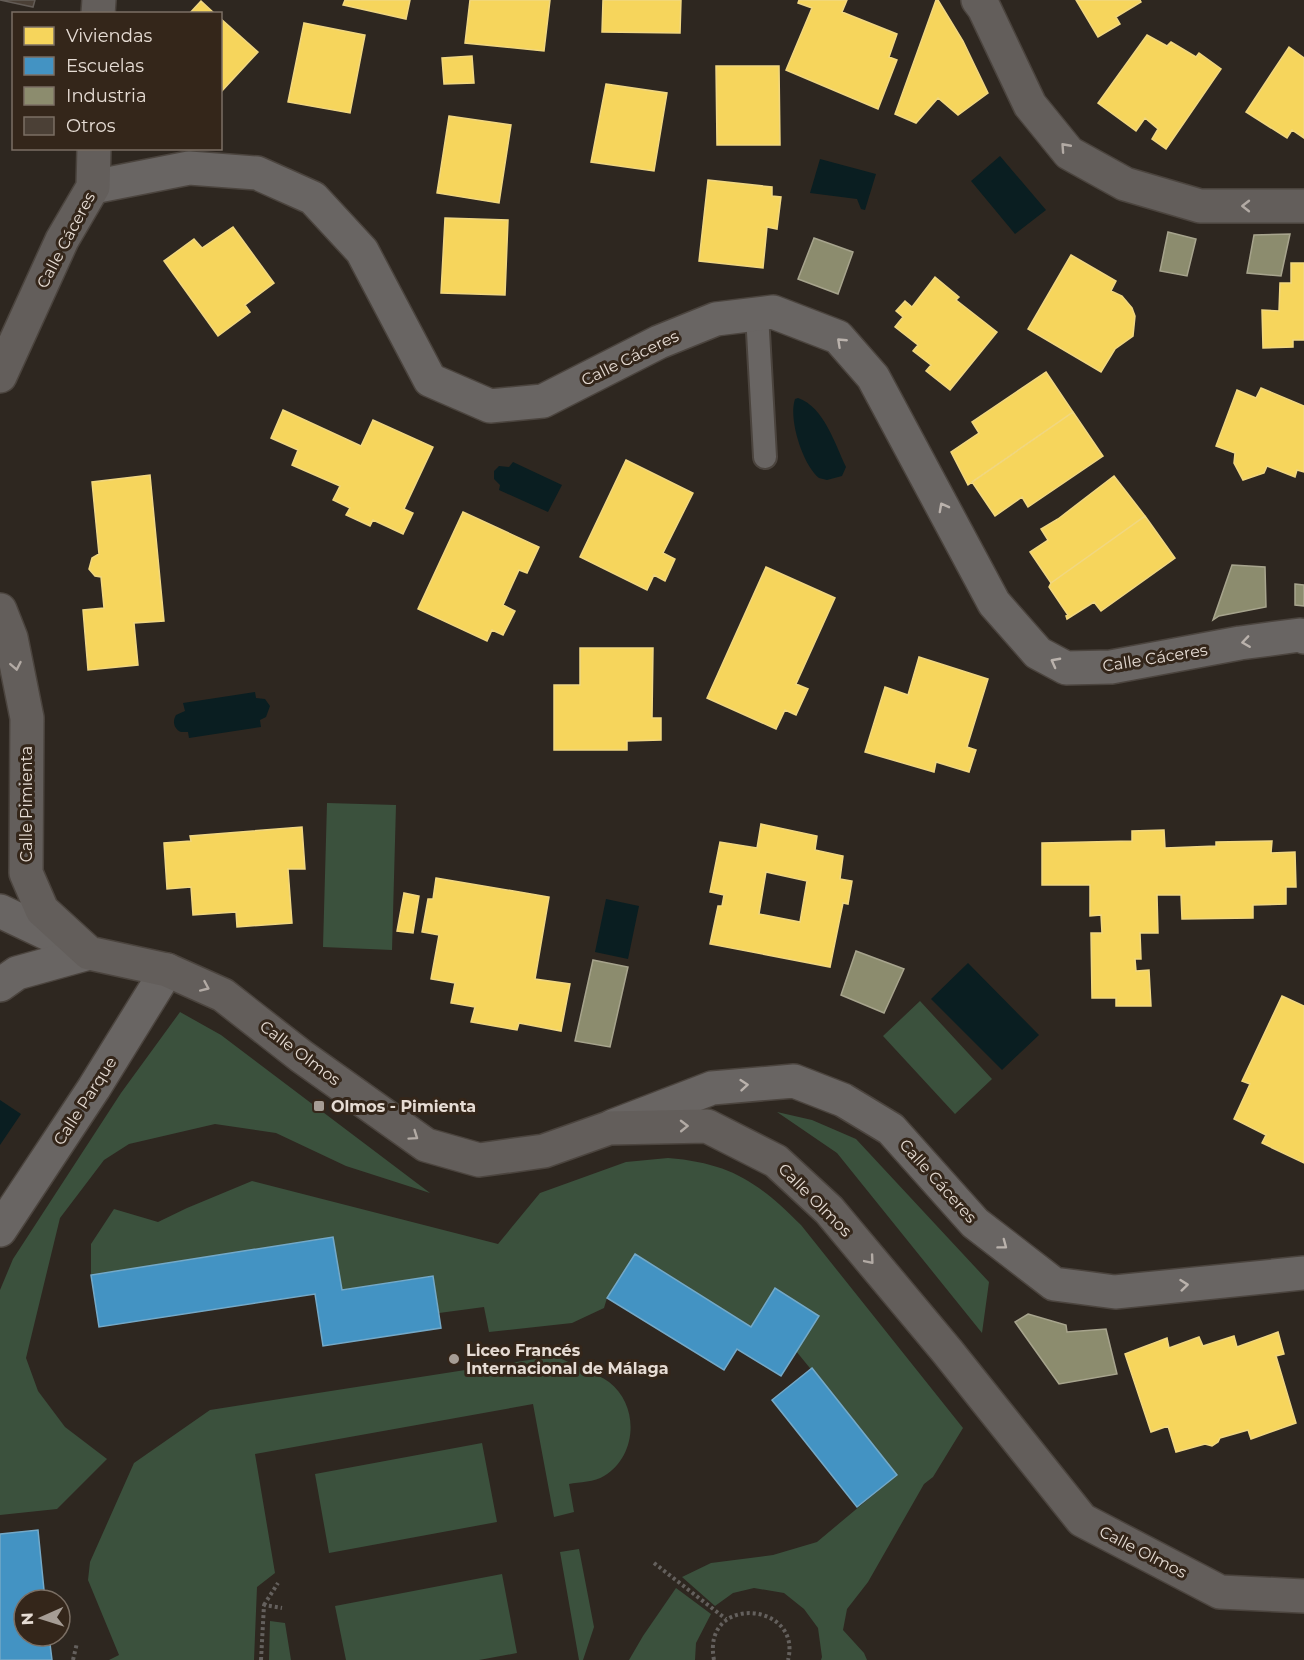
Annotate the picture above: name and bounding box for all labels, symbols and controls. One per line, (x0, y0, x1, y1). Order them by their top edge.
legend (12, 12, 222, 150)
text: Viviendas (66, 25, 153, 47)
text: Escuelas (66, 55, 144, 77)
text: Industria (66, 85, 147, 107)
text: Otros (66, 115, 116, 137)
one-way arrow (1061, 144, 1072, 154)
street label: Calle Cáceres (33, 189, 99, 291)
one-way arrow (1241, 200, 1250, 212)
street label: Calle Cáceres (578, 326, 682, 390)
one-way arrow (838, 338, 848, 349)
one-way arrow (938, 502, 950, 513)
one-way arrow (1242, 635, 1251, 647)
street label: Calle Cáceres (1101, 640, 1209, 676)
one-way arrow (1051, 658, 1062, 669)
one-way arrow (9, 660, 22, 670)
street label: Calle Pimienta (17, 746, 36, 862)
one-way arrow (198, 980, 209, 992)
street label: Calle Olmos (256, 1017, 344, 1089)
street label: Calle Parque (49, 1053, 121, 1149)
one-way arrow (739, 1079, 748, 1092)
place label: Olmos - Pimienta (331, 1097, 476, 1116)
marker: Olmos - Pimienta (312, 1099, 326, 1113)
one-way arrow (679, 1120, 688, 1133)
one-way arrow (408, 1129, 419, 1140)
street label: Calle Cáceres (895, 1135, 981, 1227)
street label: Calle Olmos (774, 1159, 856, 1241)
one-way arrow (996, 1238, 1007, 1249)
one-way arrow (863, 1253, 874, 1264)
one-way arrow (1180, 1279, 1189, 1292)
place label: Liceo Francés Internacional de Málaga (466, 1341, 669, 1378)
marker: Liceo Francés Internacional de Málaga (447, 1352, 461, 1366)
street label: Calle Olmos (1096, 1522, 1190, 1582)
north arrow (12, 1588, 72, 1648)
text: N (18, 1612, 37, 1626)

